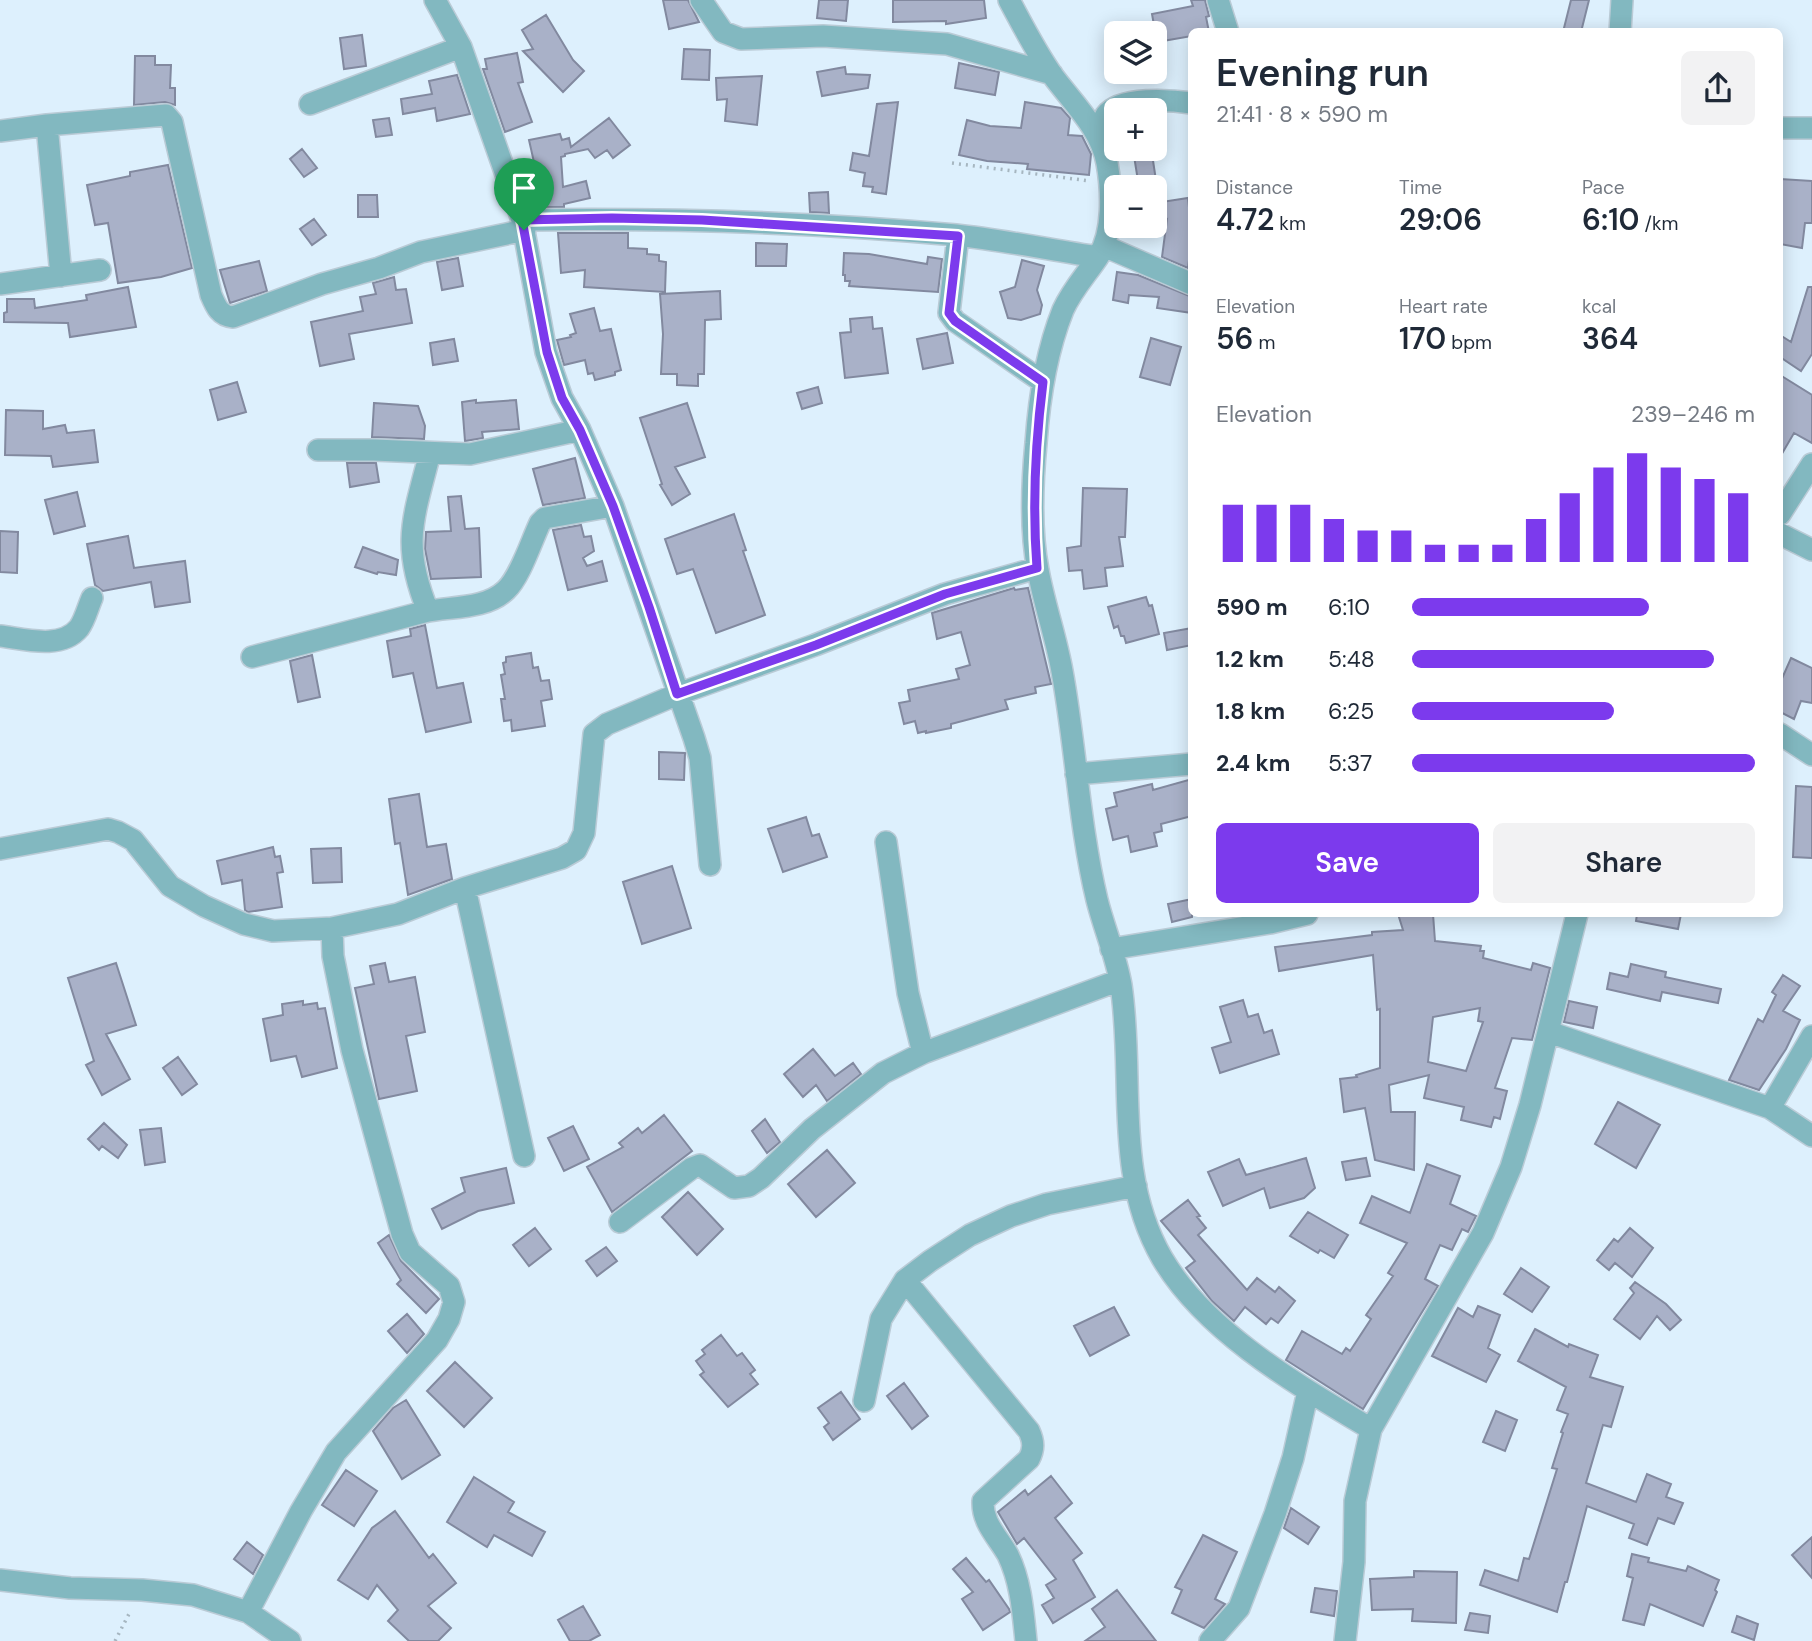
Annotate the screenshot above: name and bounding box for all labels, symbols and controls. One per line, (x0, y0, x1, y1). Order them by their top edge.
map controls (1104, 21, 1167, 238)
button: layers (1104, 21, 1167, 84)
text: Evening run (1216, 48, 1429, 98)
button: share (1681, 51, 1755, 125)
button: + (1104, 98, 1167, 161)
text: 21:41 · 8 × 590 m (1216, 99, 1388, 129)
pin (494, 158, 554, 230)
icon: arrive (505, 169, 543, 207)
button: − (1104, 175, 1167, 238)
text: Distance (1216, 175, 1293, 200)
text: Time (1399, 175, 1442, 200)
text: Pace (1582, 175, 1625, 200)
text: 4.72 (1216, 200, 1274, 239)
text: 29:06 (1399, 200, 1482, 239)
text: 6:10 (1582, 200, 1640, 239)
text: km (1274, 211, 1306, 236)
text: /km (1640, 211, 1679, 236)
text: Elevation (1216, 294, 1295, 319)
text: Heart rate (1399, 294, 1488, 319)
text: kcal (1582, 294, 1616, 319)
text: 56 (1216, 319, 1254, 358)
text: 170 (1399, 319, 1446, 358)
text: 364 (1582, 319, 1638, 358)
text: m (1254, 330, 1276, 355)
text: bpm (1446, 330, 1492, 355)
text: Elevation (1216, 399, 1312, 429)
text: 239–246 m (1631, 399, 1755, 429)
text: 590 m (1216, 592, 1288, 622)
text: 6:10 (1328, 592, 1370, 622)
text: 1.2 km (1216, 644, 1284, 674)
text: 5:48 (1328, 644, 1375, 674)
text: 1.8 km (1216, 696, 1285, 726)
text: 6:25 (1328, 696, 1374, 726)
text: 2.4 km (1216, 748, 1290, 778)
text: 5:37 (1328, 748, 1372, 778)
button: Save (1216, 823, 1479, 903)
button: Share (1493, 823, 1755, 903)

